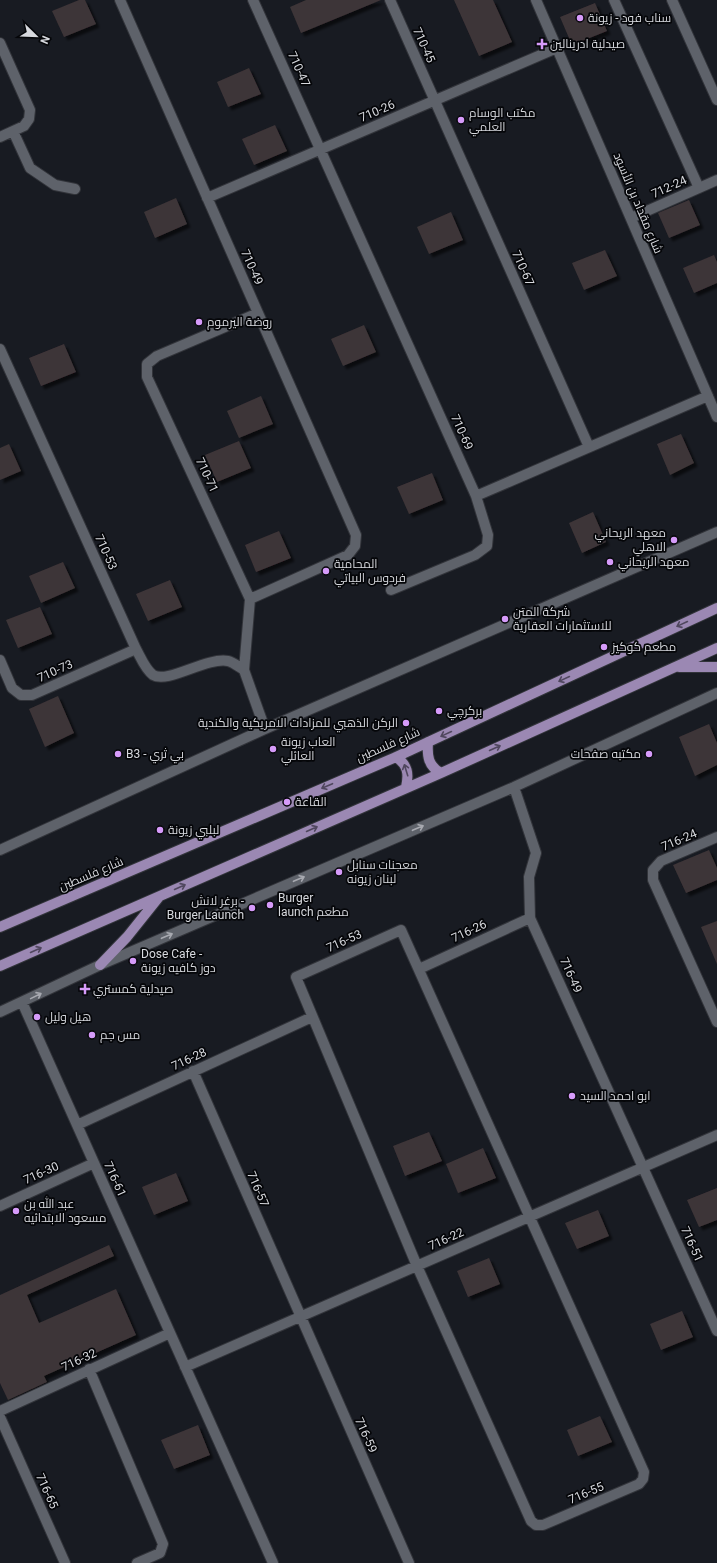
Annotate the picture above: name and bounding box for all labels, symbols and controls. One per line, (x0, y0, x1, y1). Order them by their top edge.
place label: سناب فود - زيونة (588, 11, 671, 25)
marker: سناب فود - زيونة (575, 13, 585, 23)
north arrow (16, 16, 56, 56)
street label: 710-45 (410, 25, 438, 65)
text: N (37, 34, 52, 46)
place label: صيدلية ادرينالين (550, 37, 625, 51)
marker: صيدلية ادرينالين (537, 39, 547, 49)
street label: 710-47 (285, 49, 313, 89)
street label: 710-26 (357, 97, 397, 125)
place label: مكتب الوسام العلمي (469, 106, 535, 137)
marker: مكتب الوسام العلمي (456, 115, 466, 125)
street label: شارع مقداد بن الأسود (609, 150, 666, 256)
street label: 712-24 (649, 173, 689, 201)
street label: 710-49 (238, 247, 266, 287)
street label: 710-67 (509, 248, 537, 288)
place label: روضة اليرموم (207, 315, 272, 330)
marker: روضة اليرموم (194, 317, 204, 327)
street label: 710-69 (448, 412, 476, 452)
street label: 710-71 (193, 455, 221, 495)
place label: معهد الريحاني الاهلي (594, 526, 666, 557)
street label: 710-53 (92, 532, 120, 572)
marker: معهد الريحاني الاهلي (669, 535, 679, 545)
place label: معهد الريحاني (618, 555, 690, 572)
place label: المحامية فردوس البياتي (334, 557, 406, 588)
marker: معهد الريحاني (605, 557, 615, 567)
marker: المحامية فردوس البياتي (321, 566, 331, 576)
place label: شركة المتن للاستثمارات العقارية (513, 605, 611, 633)
marker: شركة المتن للاستثمارات العقارية (500, 614, 510, 624)
one-way arrow (676, 621, 688, 628)
place label: مطعم كوكيز (611, 640, 676, 655)
marker: مطعم كوكيز (599, 642, 609, 652)
street label: 710-73 (35, 657, 75, 685)
one-way arrow (558, 676, 570, 683)
place label: بركرچي (447, 704, 482, 721)
marker: بركرچي (434, 706, 444, 716)
place label: الركن الذهبي للمزادات الامريكية والكندية (198, 716, 398, 733)
marker: الركن الذهبي للمزادات الامريكية والكندية (401, 718, 411, 728)
street label: شارع فلسطين (354, 725, 423, 766)
one-way arrow (440, 731, 452, 738)
place label: العاب زيونة العائلي (281, 735, 336, 766)
marker: العاب زيونة العائلي (268, 744, 278, 754)
one-way arrow (489, 744, 501, 752)
place label: B3 - بي ثري (126, 747, 184, 764)
place label: مكتبه صفحات (571, 747, 641, 761)
marker: B3 - بي ثري (113, 749, 123, 759)
marker: مكتبه صفحات (644, 749, 654, 759)
one-way arrow (402, 764, 409, 777)
one-way arrow (321, 783, 333, 791)
place label: القاعة (295, 795, 327, 809)
marker: القاعة (282, 797, 292, 807)
place label: لبلبي زيونة (168, 823, 219, 840)
one-way arrow (412, 824, 424, 831)
marker: لبلبي زيونة (155, 825, 165, 835)
one-way arrow (306, 825, 318, 832)
street label: 716-24 (659, 826, 699, 854)
street label: شارع فلسطين (57, 854, 126, 895)
place label: معجنات سنابل لبنان زيونه (347, 858, 418, 886)
marker: معجنات سنابل لبنان زيونه (334, 867, 344, 877)
one-way arrow (292, 875, 304, 882)
one-way arrow (174, 883, 186, 890)
place label: Burger launch مطعم (278, 891, 349, 920)
place label: برغر لانش - Burger Launch (167, 894, 245, 922)
marker: Burger launch مطعم (265, 900, 275, 910)
marker: برغر لانش - Burger Launch (247, 903, 257, 913)
street label: 716-26 (449, 917, 489, 945)
street label: 716-53 (324, 927, 364, 955)
one-way arrow (160, 932, 172, 939)
one-way arrow (29, 946, 41, 953)
place label: Dose Cafe - دوز كافيه زيونة (141, 947, 216, 975)
street label: 716-49 (557, 955, 585, 995)
marker: Dose Cafe - دوز كافيه زيونة (128, 956, 138, 966)
place label: صيدلية كمستري (93, 982, 173, 999)
marker: صيدلية كمستري (80, 984, 90, 994)
one-way arrow (29, 992, 41, 999)
place label: هيل وليل (45, 1010, 91, 1024)
marker: هيل وليل (32, 1012, 42, 1022)
place label: مس جم (100, 1028, 140, 1043)
marker: مس جم (87, 1030, 97, 1040)
street label: 716-28 (169, 1045, 209, 1073)
place label: ابو احمد السيد (580, 1089, 651, 1103)
marker: ابو احمد السيد (567, 1091, 577, 1101)
street label: 716-30 (21, 1159, 61, 1187)
street label: 716-61 (101, 1159, 129, 1199)
street label: 716-57 (244, 1169, 272, 1209)
place label: عبد الله بن مسعود الابتدائيه (24, 1196, 106, 1225)
marker: عبد الله بن مسعود الابتدائيه (11, 1206, 21, 1216)
street label: 716-51 (678, 1224, 706, 1264)
street label: 716-22 (426, 1225, 466, 1253)
street label: 716-32 (59, 1346, 99, 1374)
street label: 716-59 (352, 1415, 380, 1455)
street label: 716-65 (33, 1471, 61, 1511)
street label: 716-55 (566, 1479, 606, 1507)

